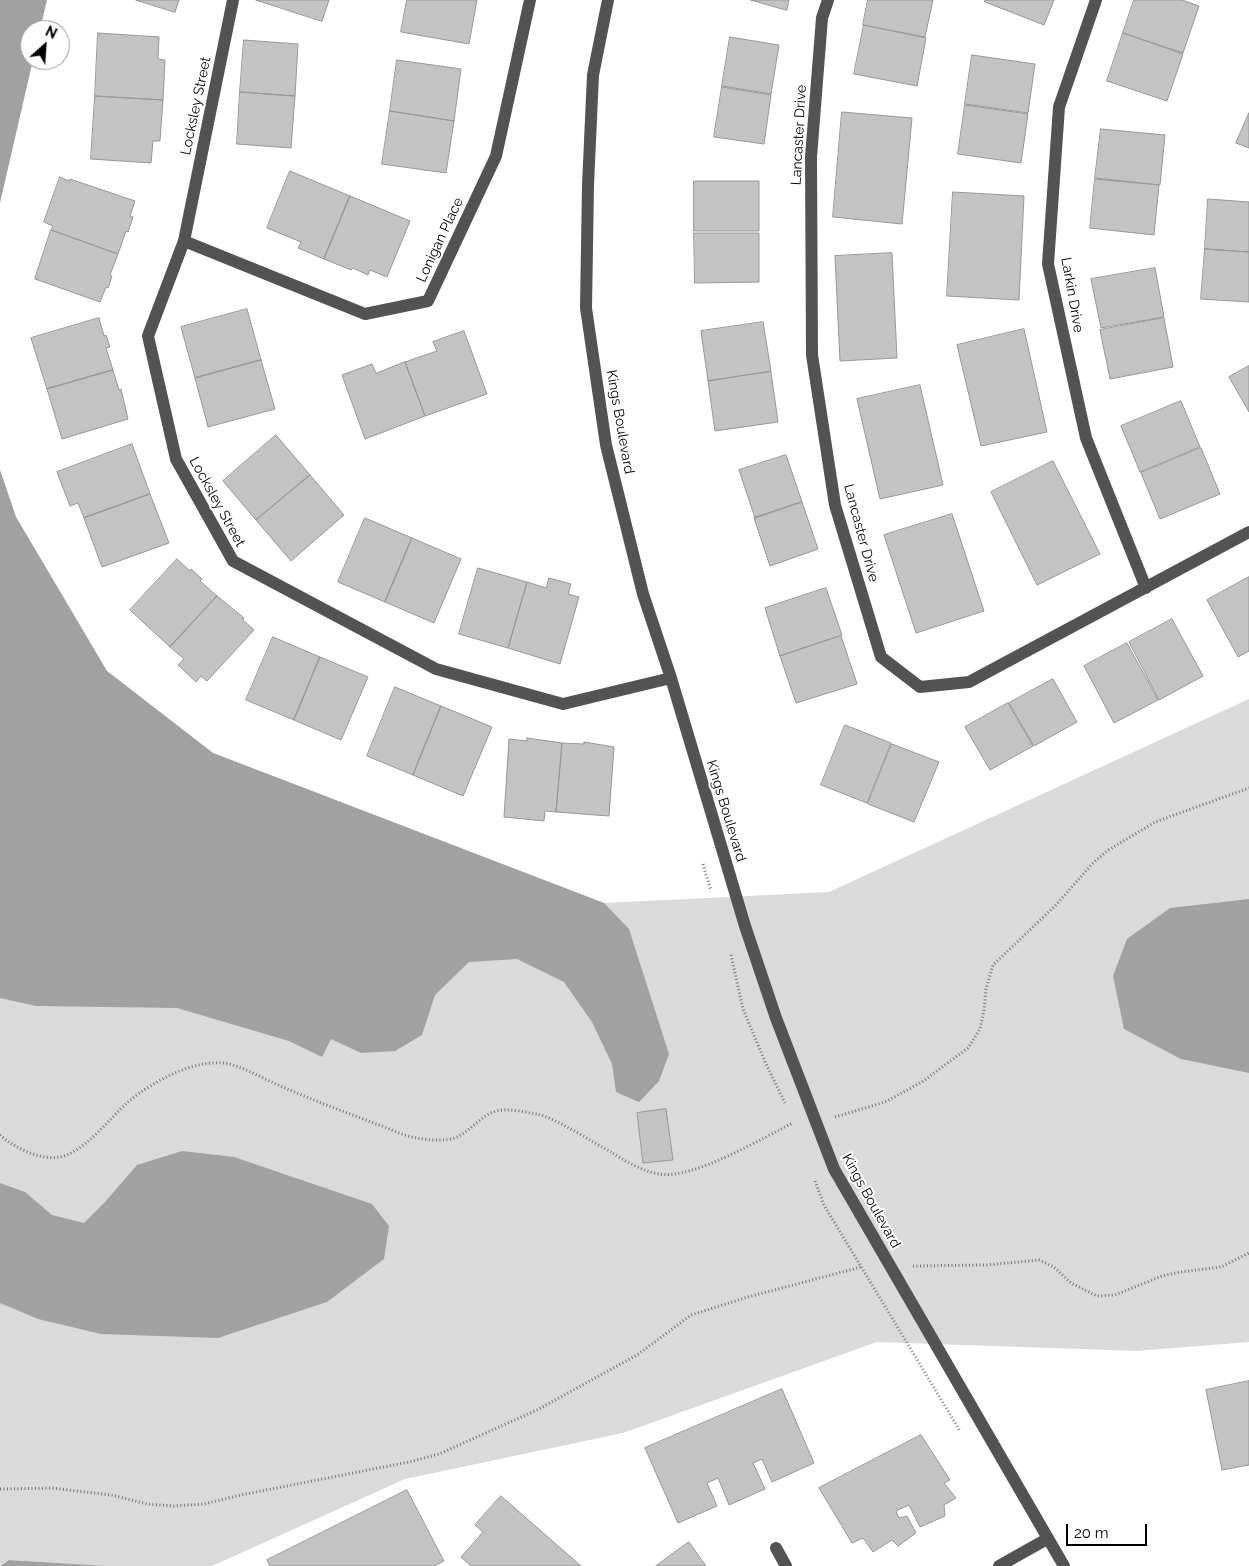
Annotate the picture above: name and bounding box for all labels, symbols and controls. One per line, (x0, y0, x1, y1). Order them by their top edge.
north arrow (20, 20, 70, 70)
text: N (43, 23, 59, 42)
street label: Locksley Street (177, 55, 215, 157)
street label: Lancaster Drive (788, 84, 810, 186)
street label: Lonigan Place (413, 195, 467, 285)
street label: Larkin Drive (1057, 256, 1087, 334)
street label: Kings Boulevard (603, 369, 637, 475)
street label: Locksley Street (185, 454, 249, 550)
street label: Lancaster Drive (840, 482, 882, 584)
street label: Kings Boulevard (703, 758, 749, 864)
street label: Kings Boulevard (838, 1151, 904, 1251)
scale bar (1069, 1514, 1150, 1546)
text: 20 m (1074, 1524, 1109, 1542)

